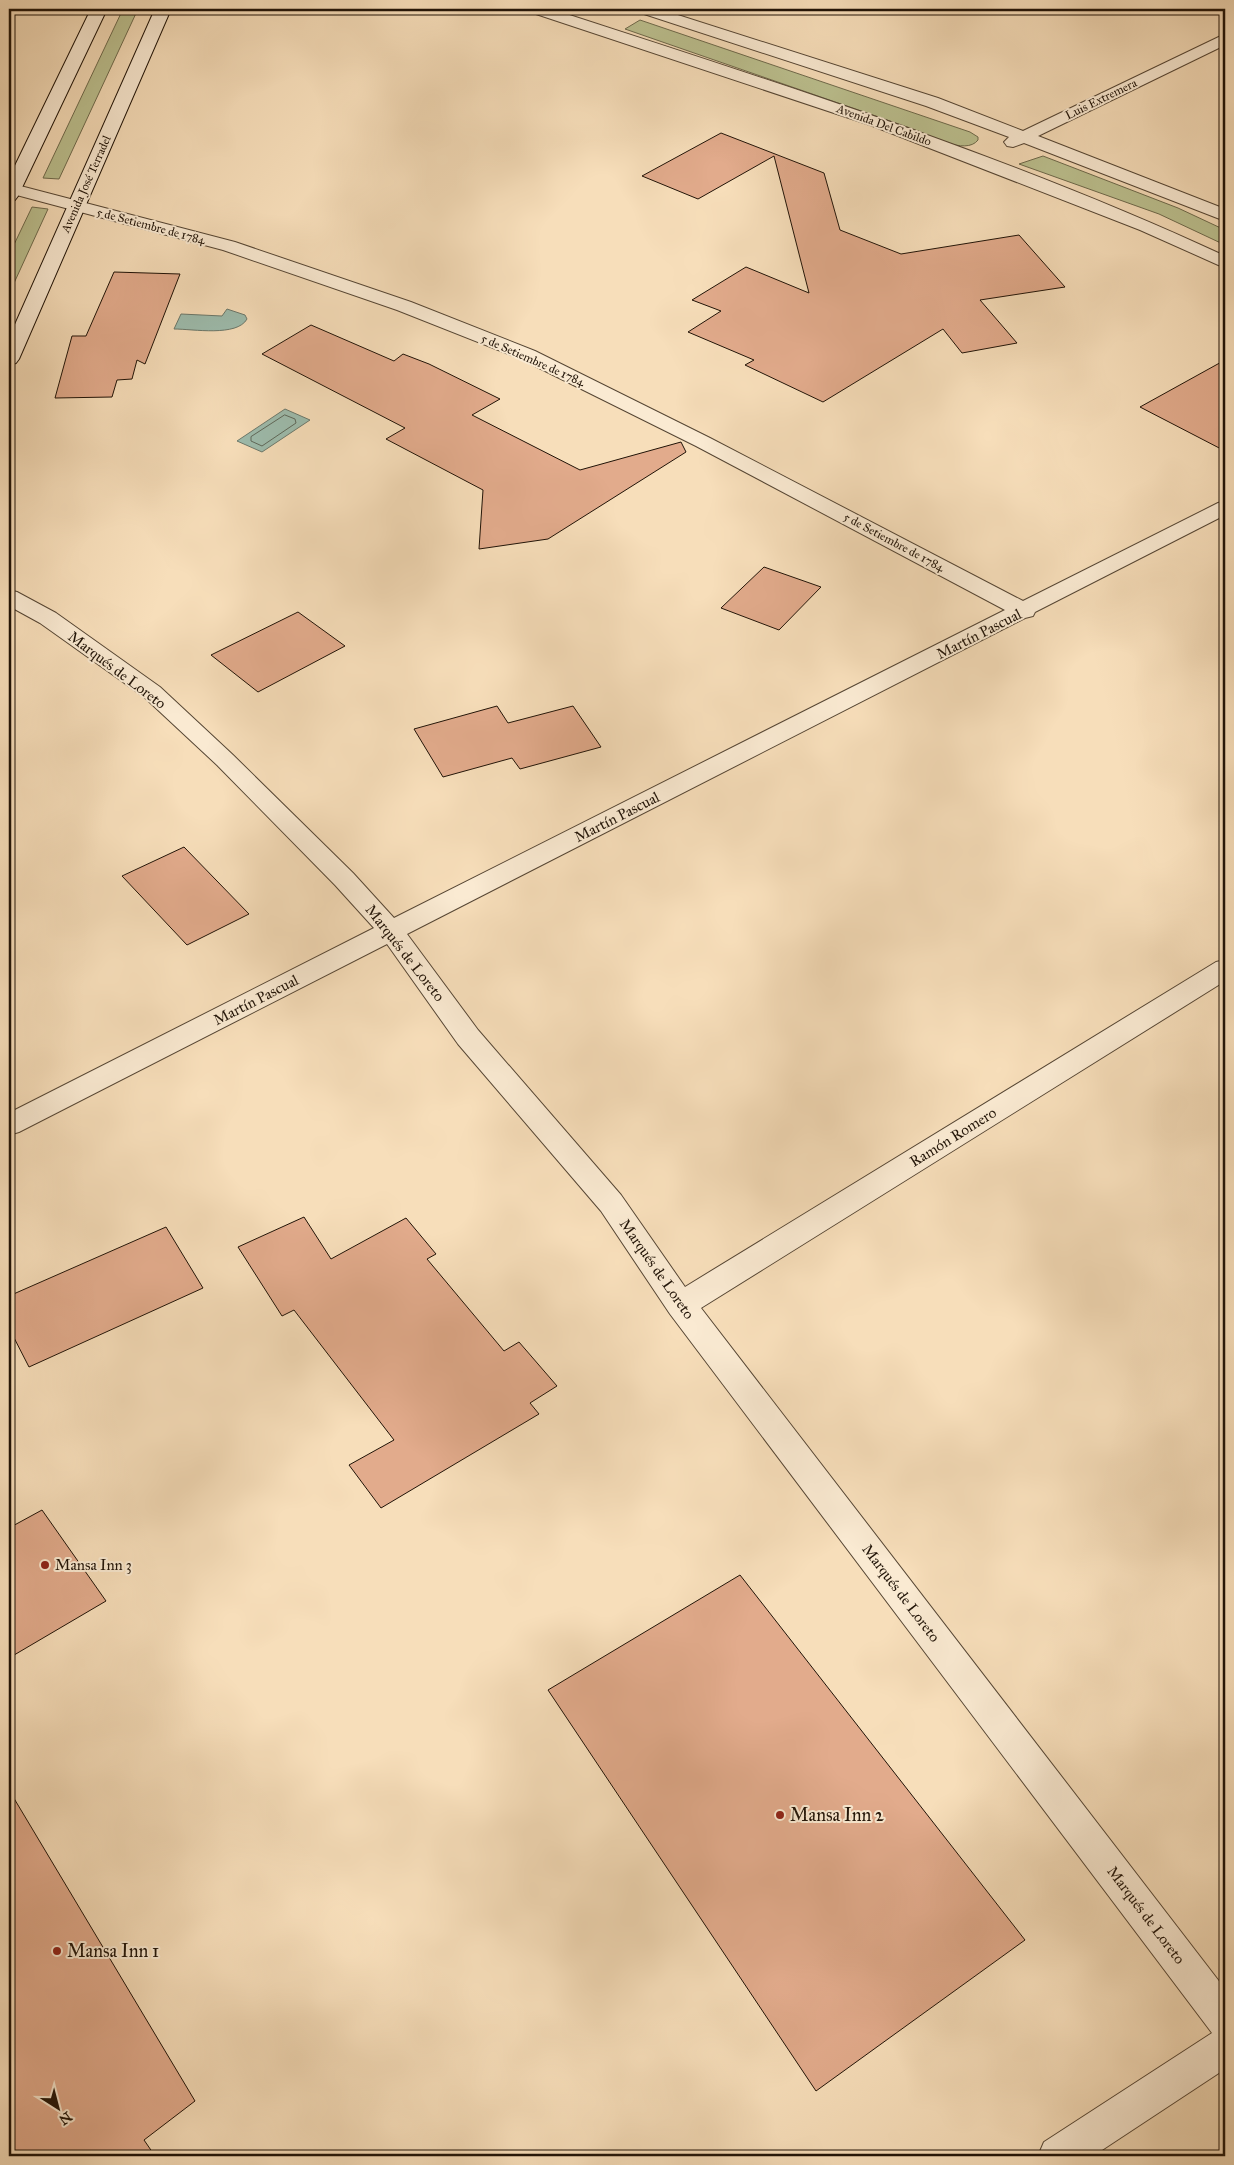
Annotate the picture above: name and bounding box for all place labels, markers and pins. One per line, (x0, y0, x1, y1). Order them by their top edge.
place label: Mansa Inn 3 (55, 1556, 132, 1574)
marker: Mansa Inn 3 (39, 1559, 51, 1571)
place label: Mansa Inn 2 (790, 1804, 884, 1826)
marker: Mansa Inn 2 (774, 1809, 786, 1821)
place label: Mansa Inn 1 (67, 1940, 159, 1962)
marker: Mansa Inn 1 (51, 1945, 63, 1957)

